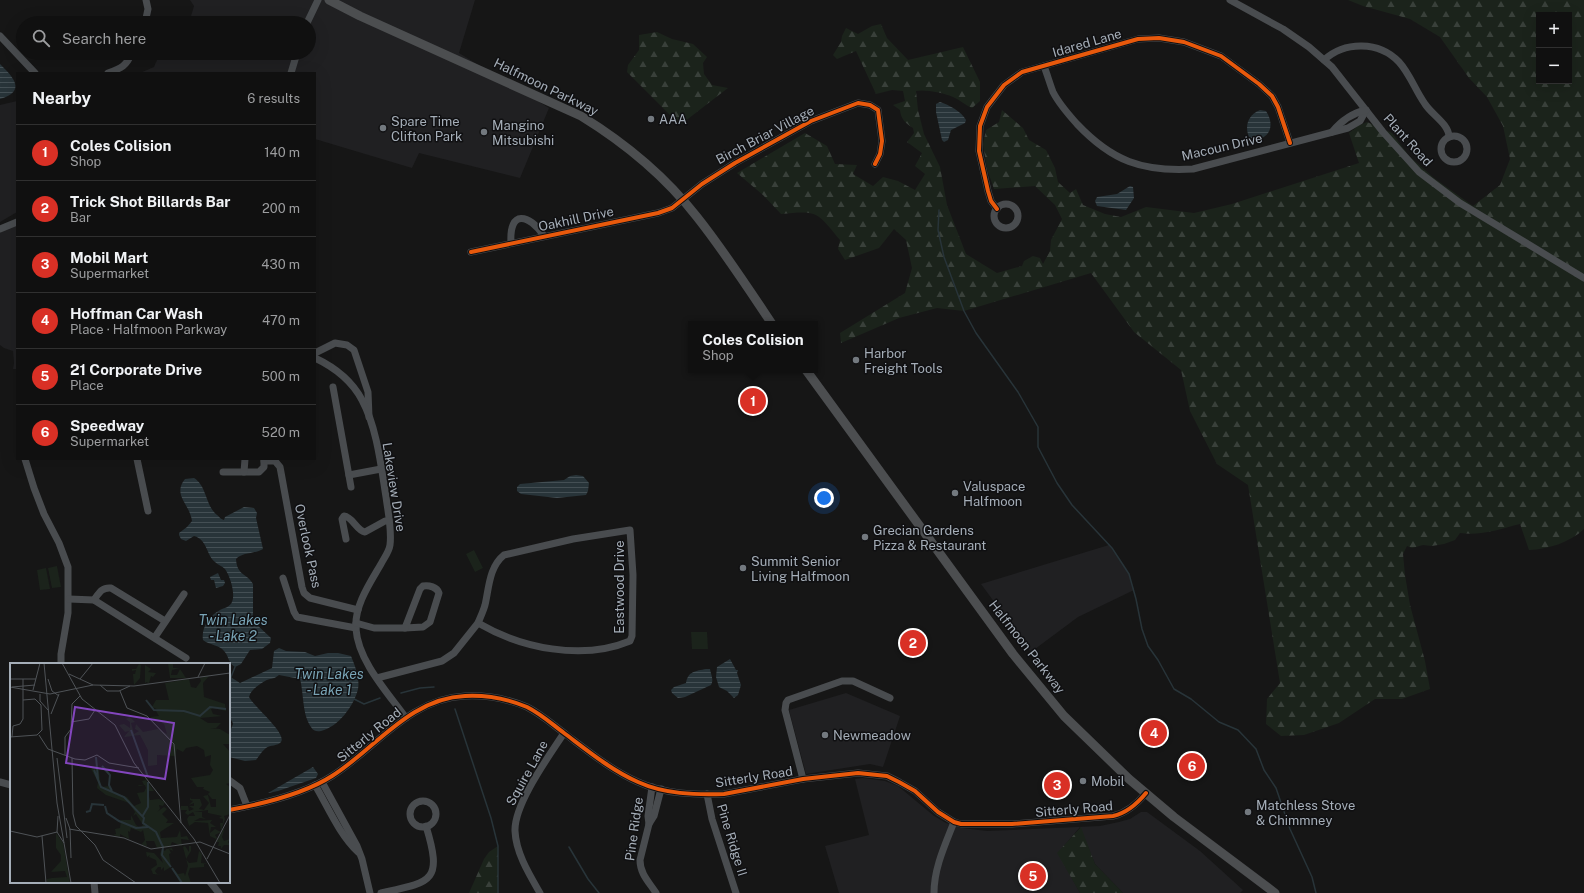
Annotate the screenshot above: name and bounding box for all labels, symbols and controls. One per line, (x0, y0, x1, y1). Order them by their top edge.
map controls (1536, 12, 1572, 84)
button: + (1536, 12, 1572, 48)
search box (16, 16, 316, 60)
street label: Idared Lane (1051, 26, 1123, 60)
icon: search (30, 27, 52, 49)
text: Search here (62, 30, 146, 47)
button: − (1536, 48, 1572, 84)
street label: Halfmoon Parkway (491, 55, 601, 119)
text: Nearby (32, 88, 91, 108)
text: 6 results (247, 91, 300, 106)
street label: Birch Briar Village (713, 103, 817, 167)
street label: Plant Road (1380, 111, 1436, 169)
place label: AAA (659, 112, 687, 127)
place label: Spare Time Clifton Park (391, 114, 462, 144)
marker: AAA (646, 114, 656, 124)
place label: Mangino Mitsubishi (492, 118, 554, 148)
marker: Spare Time Clifton Park (378, 123, 388, 133)
marker: Mangino Mitsubishi (479, 127, 489, 137)
street label: Macoun Drive (1180, 130, 1264, 164)
text: Coles Colision (70, 137, 171, 154)
text: 1 (42, 145, 48, 160)
text: 140 m (264, 145, 300, 160)
text: Shop (70, 154, 101, 169)
text: Trick Shot Billards Bar (70, 193, 231, 210)
text: 2 (41, 201, 49, 216)
text: 200 m (262, 201, 300, 216)
street label: Oakhill Drive (537, 204, 615, 234)
text: Bar (70, 210, 91, 225)
text: Mobil Mart (70, 249, 148, 266)
text: 3 (41, 257, 49, 272)
text: 430 m (261, 257, 300, 272)
text: Supermarket (70, 266, 149, 281)
text: Hoffman Car Wash (70, 305, 203, 322)
text: 4 (41, 313, 49, 328)
text: 470 m (262, 313, 300, 328)
popup (688, 321, 818, 373)
text: Place · Halfmoon Parkway (70, 322, 227, 337)
text: Coles Colision (702, 331, 804, 348)
place label: Harbor Freight Tools (864, 346, 943, 376)
text: Shop (702, 348, 734, 363)
marker: Harbor Freight Tools (851, 355, 861, 365)
text: 21 Corporate Drive (70, 361, 202, 378)
text: 5 (41, 369, 49, 384)
text: 500 m (261, 369, 300, 384)
text: Place (70, 378, 104, 393)
pin: 1 (740, 386, 766, 416)
text: Speedway (70, 417, 144, 434)
text: 6 (41, 425, 49, 440)
text: 520 m (262, 425, 300, 440)
text: Supermarket (70, 434, 149, 449)
street label: Lakeview Drive (380, 441, 408, 533)
place label: Valuspace Halfmoon (963, 479, 1025, 509)
your location (814, 488, 834, 508)
marker: Valuspace Halfmoon (950, 488, 960, 498)
street label: Overlook Pass (292, 503, 324, 589)
place label: Grecian Gardens Pizza & Restaurant (873, 523, 986, 553)
marker: Grecian Gardens Pizza & Restaurant (860, 532, 870, 542)
street label: Eastwood Drive (612, 540, 627, 634)
place label: Summit Senior Living Halfmoon (751, 554, 850, 584)
marker: Summit Senior Living Halfmoon (738, 563, 748, 573)
street label: Halfmoon Parkway (986, 597, 1068, 697)
water label: Twin Lakes - Lake 2 (198, 612, 268, 644)
pin: 2 (900, 628, 926, 658)
inset map (10, 663, 230, 883)
water label: Twin Lakes - Lake 1 (294, 666, 364, 698)
street label: Sitterly Road (334, 705, 404, 765)
pin: 4 (1141, 718, 1167, 748)
place label: Newmeadow (833, 728, 911, 743)
marker: Newmeadow (820, 730, 830, 740)
street label: Squire Lane (503, 738, 551, 808)
pin: 6 (1179, 751, 1205, 781)
street label: Sitterly Road (714, 763, 794, 791)
pin: 3 (1044, 770, 1070, 800)
place label: Mobil (1091, 774, 1125, 789)
marker: Mobil (1078, 776, 1088, 786)
street label: Pine Ridge (622, 796, 646, 862)
street label: Sitterly Road (1034, 798, 1114, 820)
place label: Matchless Stove & Chimmney (1256, 798, 1355, 828)
street label: Pine Ridge II (714, 802, 750, 878)
marker: Matchless Stove & Chimmney (1243, 807, 1253, 817)
pin: 5 (1020, 861, 1046, 891)

